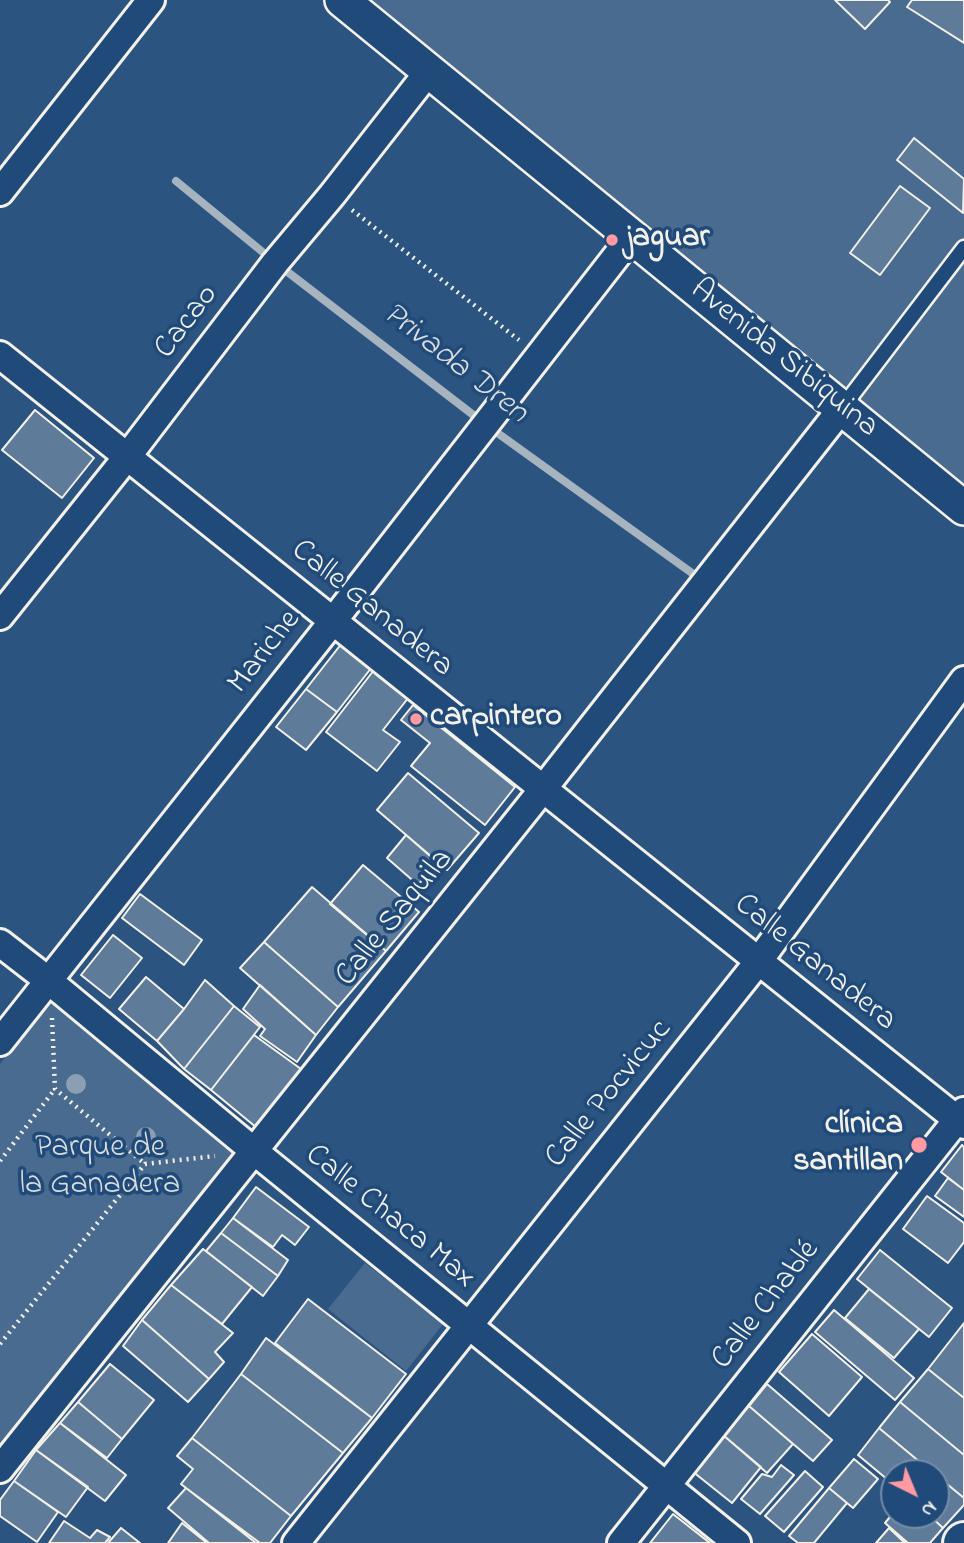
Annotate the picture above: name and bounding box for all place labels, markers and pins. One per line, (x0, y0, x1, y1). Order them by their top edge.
place label: jaguar (626, 221, 709, 259)
marker: jaguar (604, 232, 620, 248)
place label: carpintero (430, 700, 562, 738)
marker: carpintero (408, 711, 424, 727)
place label: clínica santillan (793, 1108, 903, 1183)
marker: clínica santillan (909, 1135, 929, 1155)

